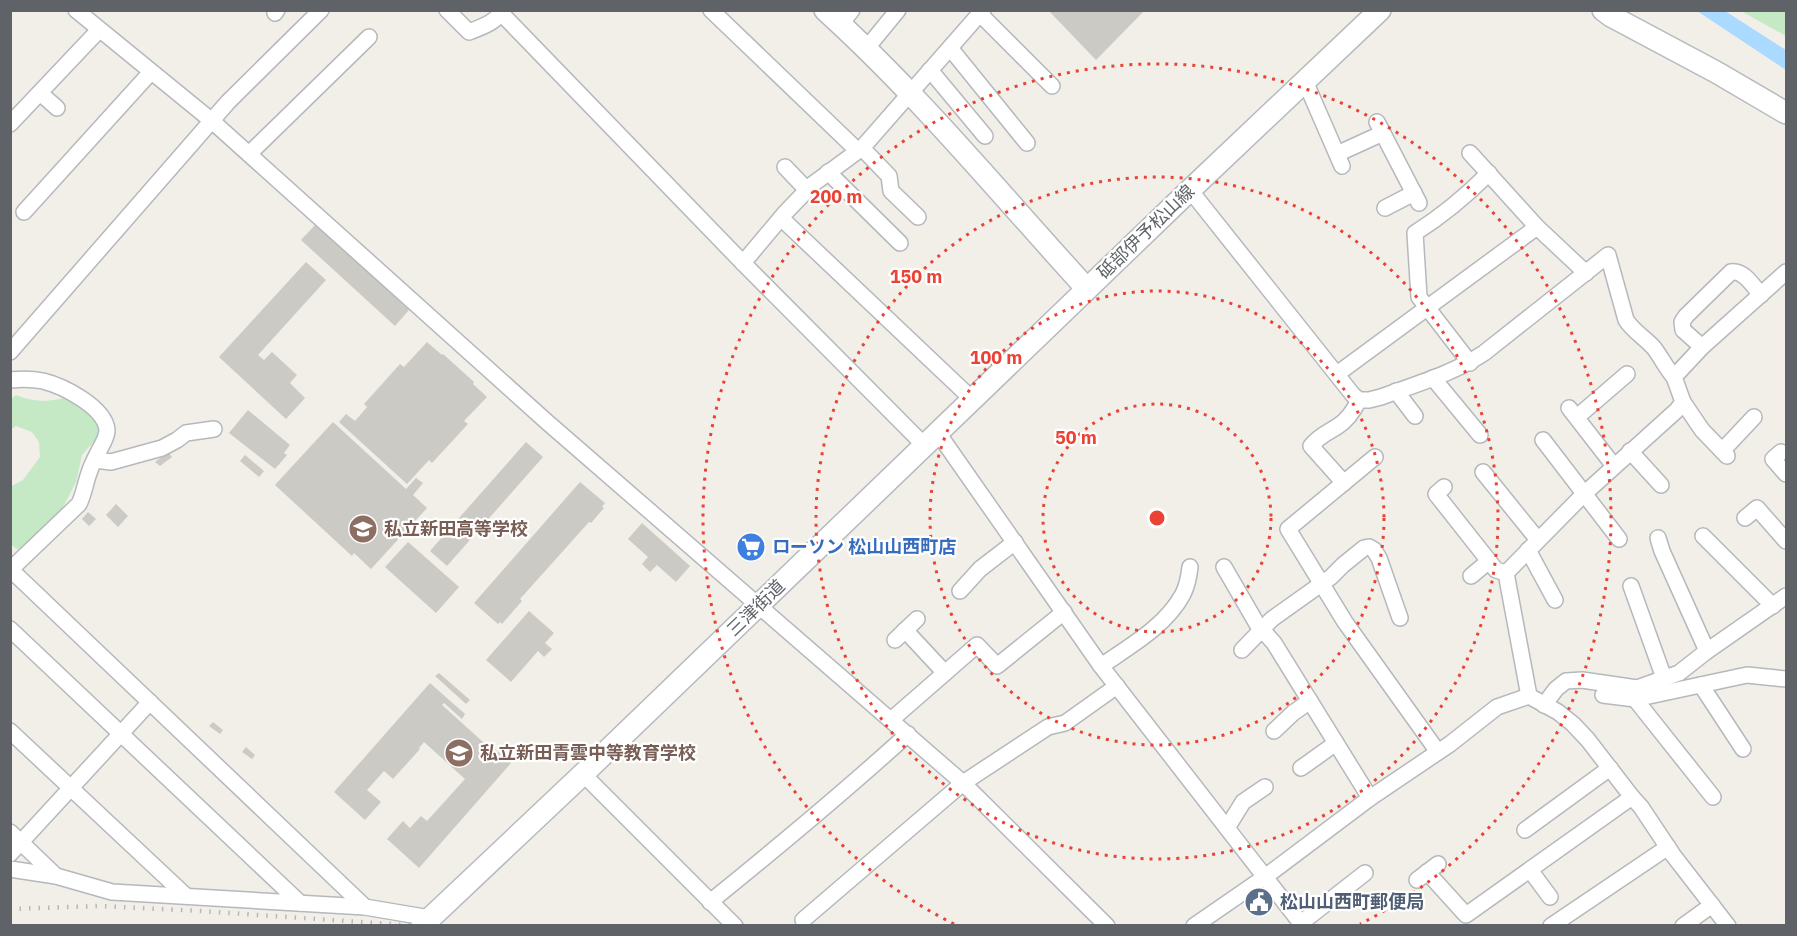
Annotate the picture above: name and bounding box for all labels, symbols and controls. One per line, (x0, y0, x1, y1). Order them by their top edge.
street label: 砥部伊予松山線 (1092, 180, 1199, 284)
text: 200 m (810, 185, 862, 208)
text: 150 m (890, 265, 942, 288)
text: 100 m (970, 346, 1022, 369)
text: 50 m (1055, 426, 1097, 449)
centre of rings (1147, 508, 1167, 528)
school or university icon: 私立新田高等学校 (347, 513, 379, 545)
place label: 私立新田高等学校 (384, 517, 528, 540)
supermarket icon: ローソン 松山山西町店 (735, 531, 767, 563)
place label: ローソン 松山山西町店 (772, 535, 956, 558)
street label: 三津街道 (722, 574, 790, 641)
school or university icon: 私立新田青雲中等教育学校 (443, 737, 475, 769)
place label: 私立新田青雲中等教育学校 (480, 741, 696, 764)
public building icon: 松山山西町郵便局 (1243, 886, 1275, 918)
place label: 松山山西町郵便局 (1280, 890, 1424, 913)

